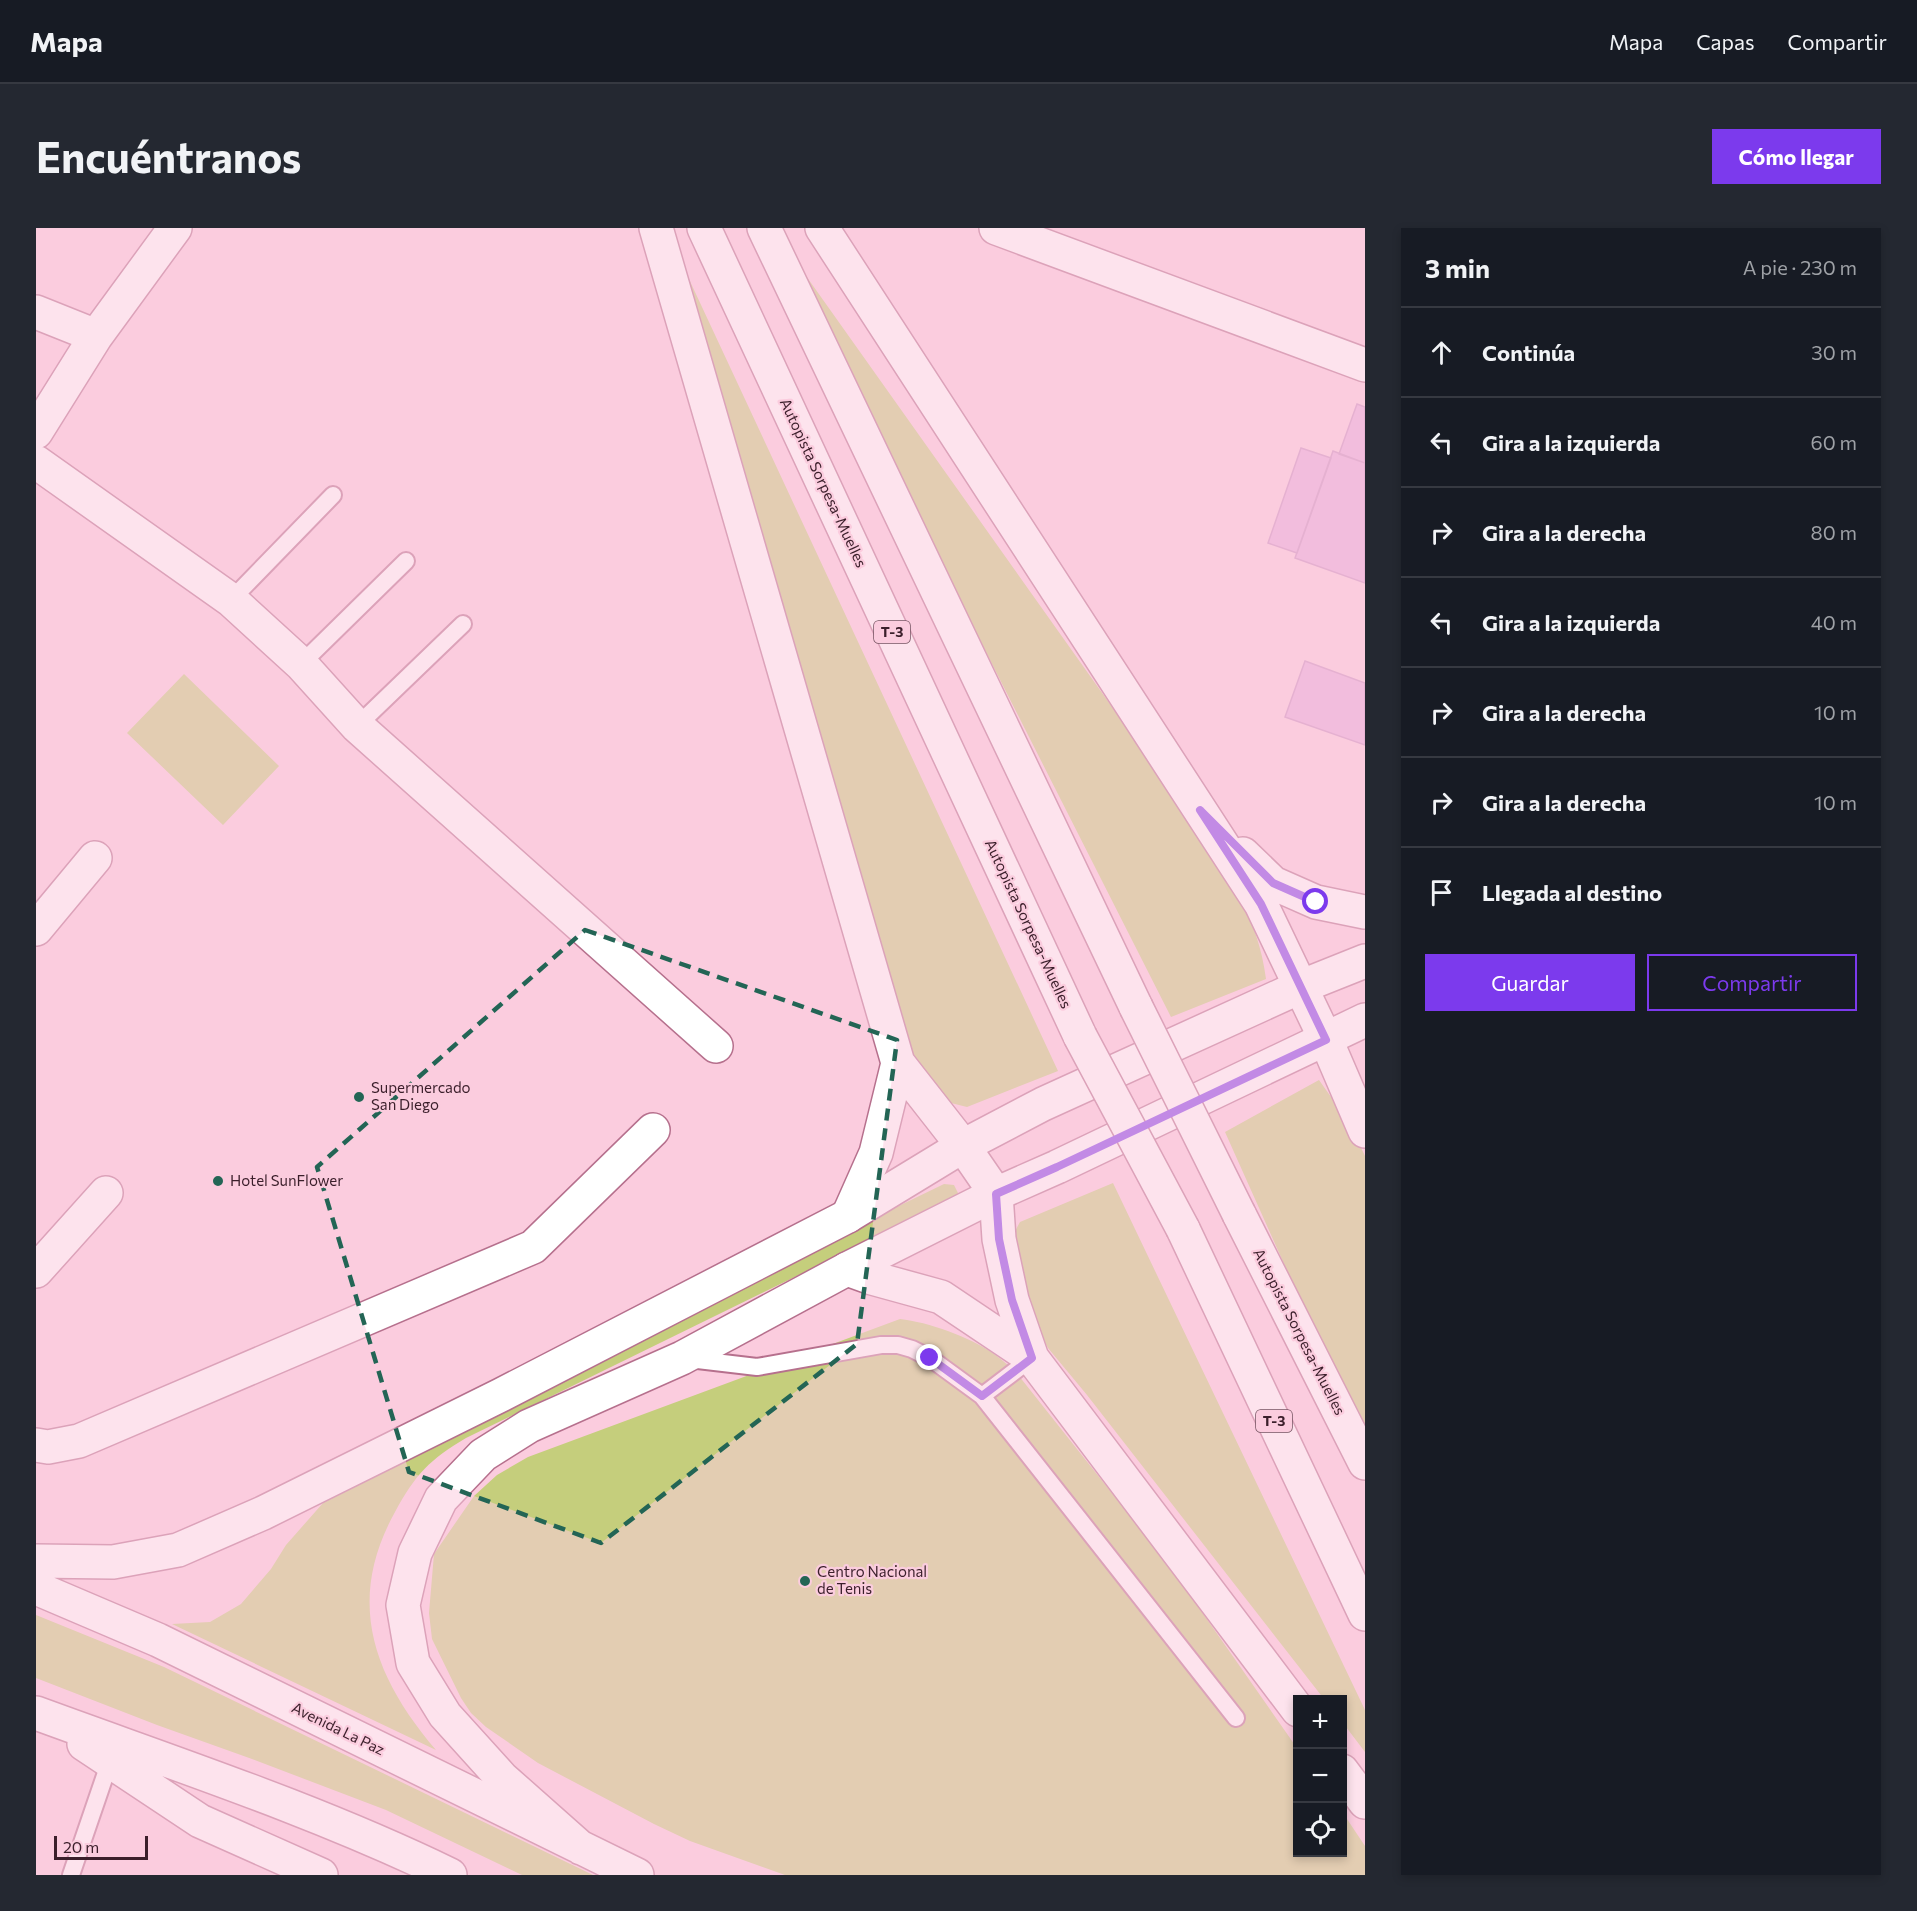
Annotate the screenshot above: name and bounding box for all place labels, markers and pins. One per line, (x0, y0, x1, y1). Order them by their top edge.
place label: Supermercado San Diego (371, 1078, 471, 1113)
marker: Supermercado San Diego (352, 1090, 366, 1104)
place label: Hotel SunFlower (230, 1171, 343, 1189)
marker: Hotel SunFlower (211, 1174, 225, 1188)
place label: Centro Nacional de Tenis (817, 1562, 927, 1597)
marker: Centro Nacional de Tenis (798, 1574, 812, 1588)

